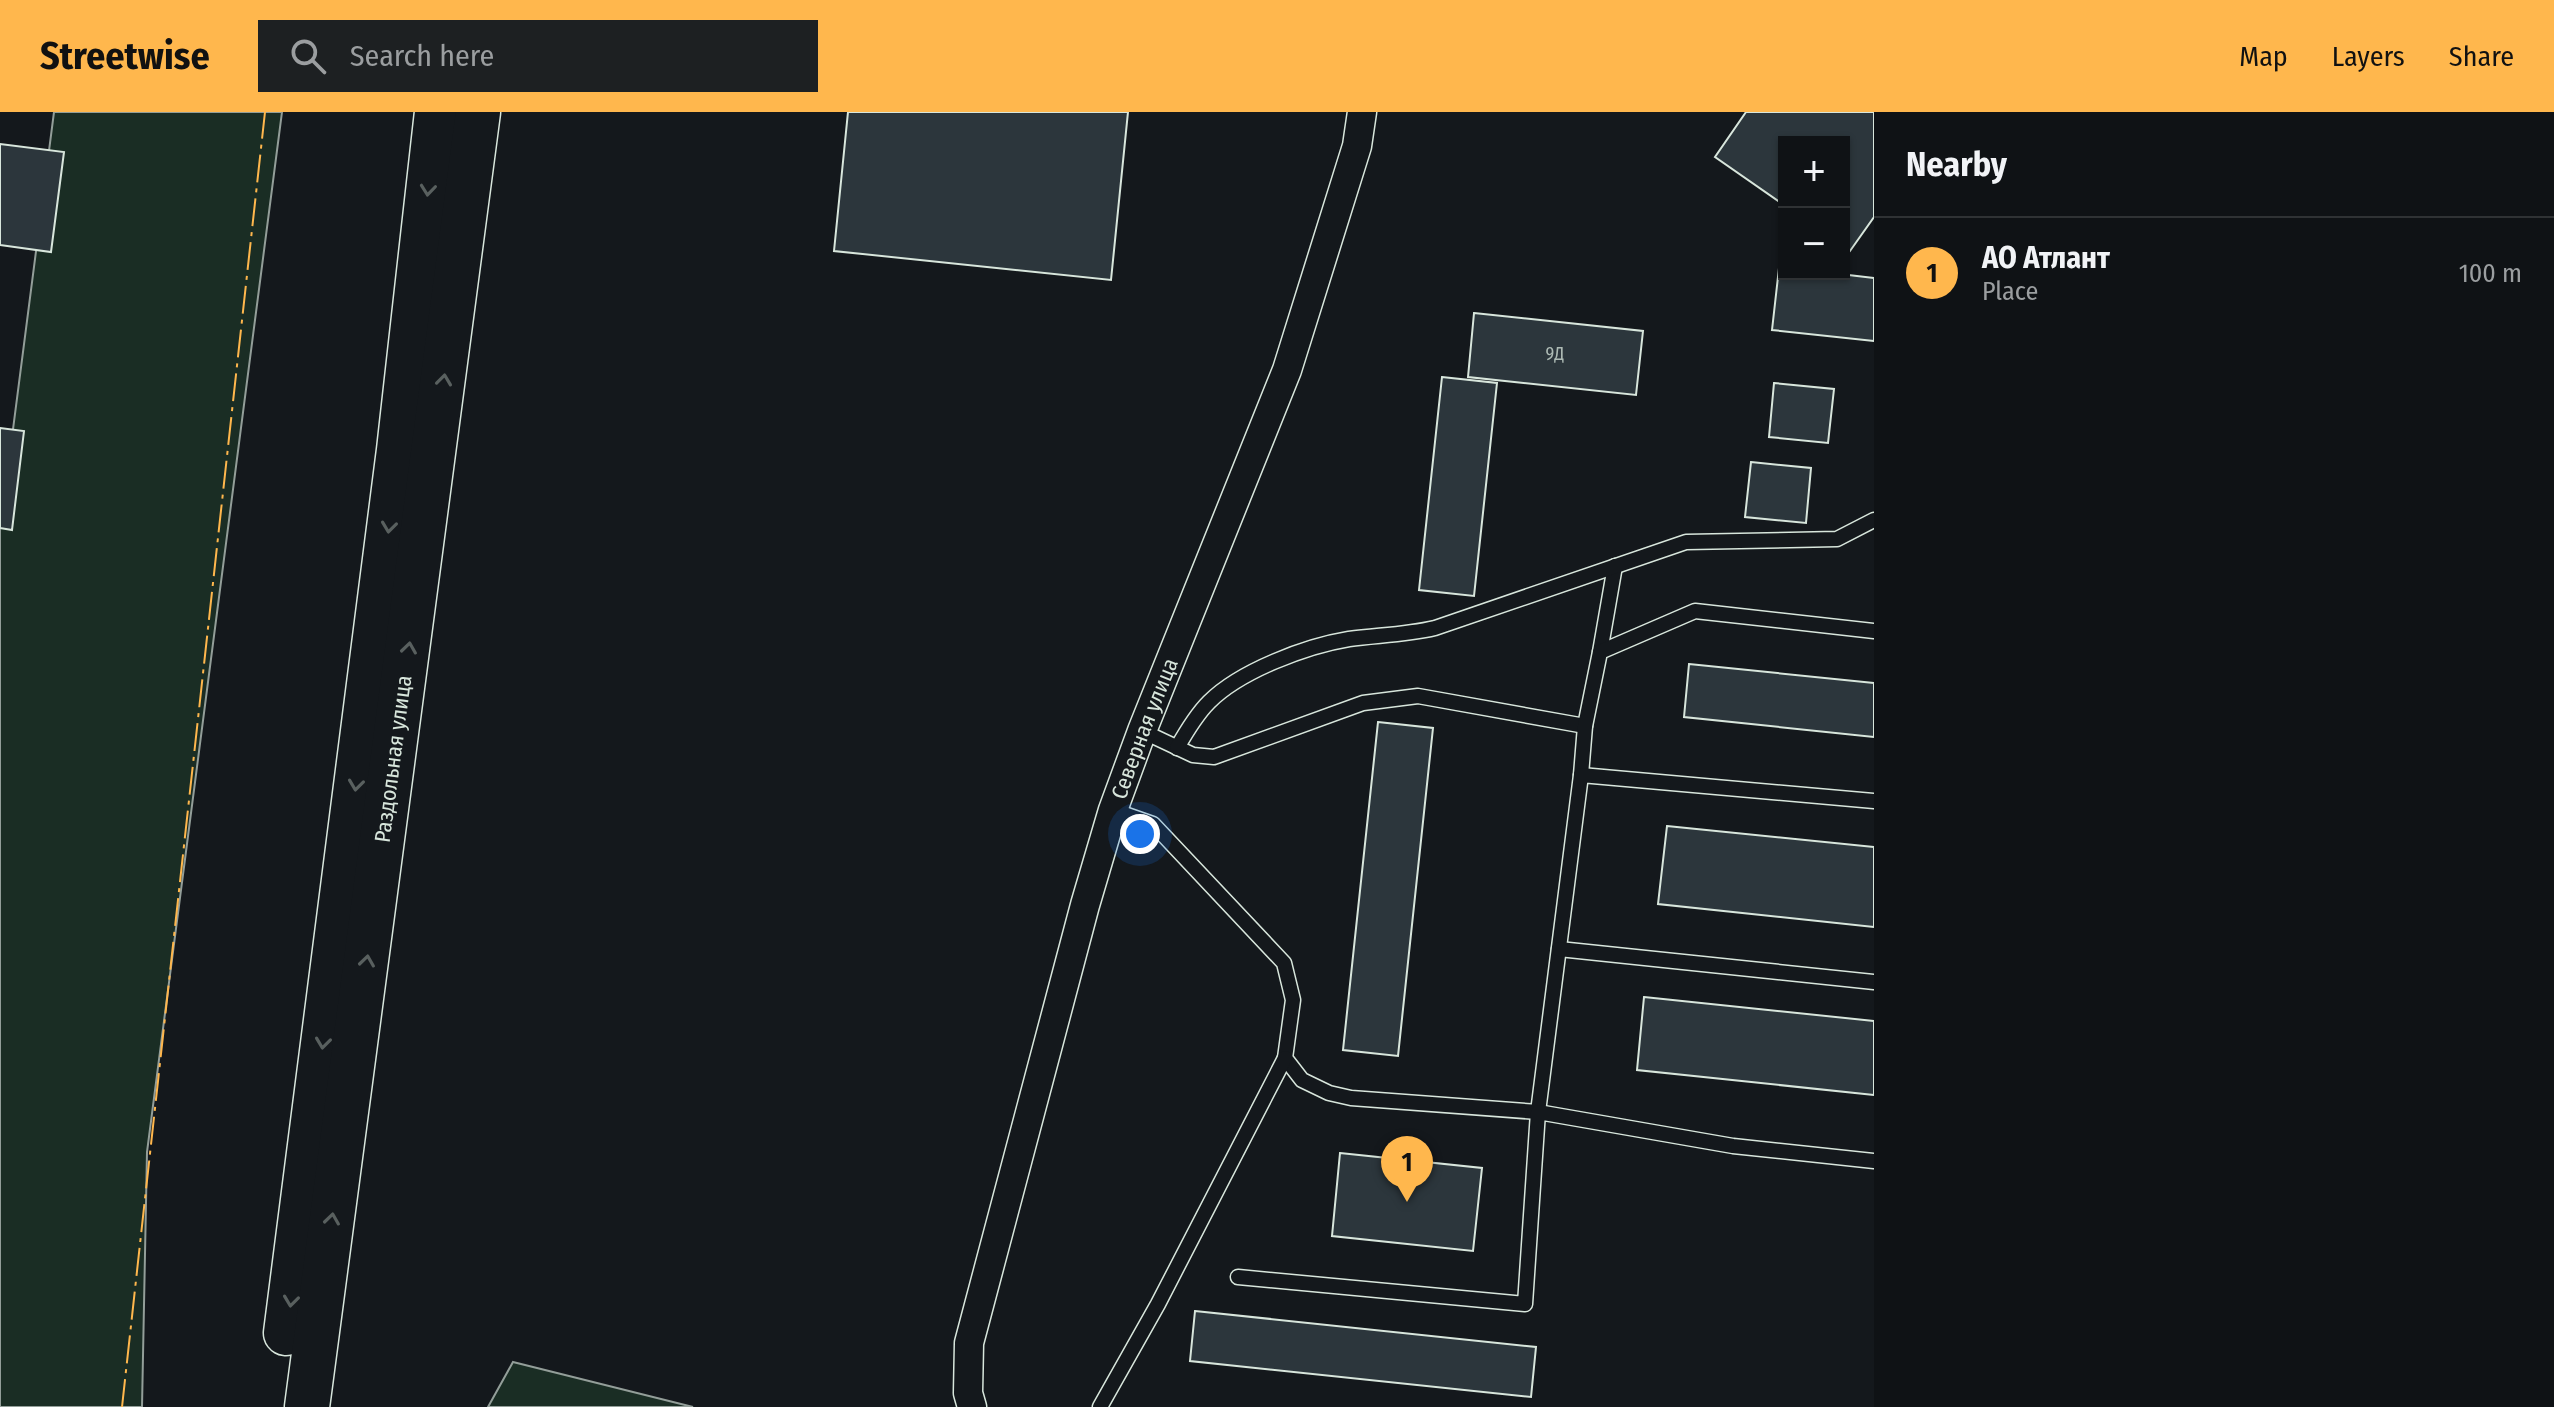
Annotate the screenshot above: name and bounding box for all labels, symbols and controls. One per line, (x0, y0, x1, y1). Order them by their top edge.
search box (258, 20, 818, 92)
text: Streetwise (40, 33, 210, 79)
icon: search (286, 34, 330, 78)
text: Search here (350, 38, 494, 74)
text: Map (2239, 40, 2288, 73)
text: Layers (2332, 40, 2405, 73)
text: Share (2449, 40, 2514, 73)
map controls (1778, 136, 1850, 280)
button: + (1778, 136, 1850, 208)
text: Nearby (1906, 144, 2007, 185)
one-way arrow (420, 183, 437, 196)
button: − (1778, 208, 1850, 280)
text: АО Атлант (1982, 240, 2110, 276)
text: 1 (1927, 258, 1938, 289)
text: 100 m (2459, 258, 2522, 289)
text: Place (1982, 276, 2038, 307)
house number: 9Д (1546, 343, 1564, 365)
one-way arrow (436, 373, 453, 386)
one-way arrow (381, 520, 398, 534)
one-way arrow (400, 641, 417, 655)
street label: Северная улица (1105, 654, 1183, 803)
street label: Раздольная улица (368, 673, 417, 844)
one-way arrow (348, 778, 365, 792)
your location (1120, 814, 1160, 854)
one-way arrow (358, 954, 375, 968)
one-way arrow (315, 1037, 332, 1050)
pin: 1 (1381, 1136, 1433, 1202)
one-way arrow (324, 1212, 341, 1225)
one-way arrow (282, 1295, 299, 1308)

